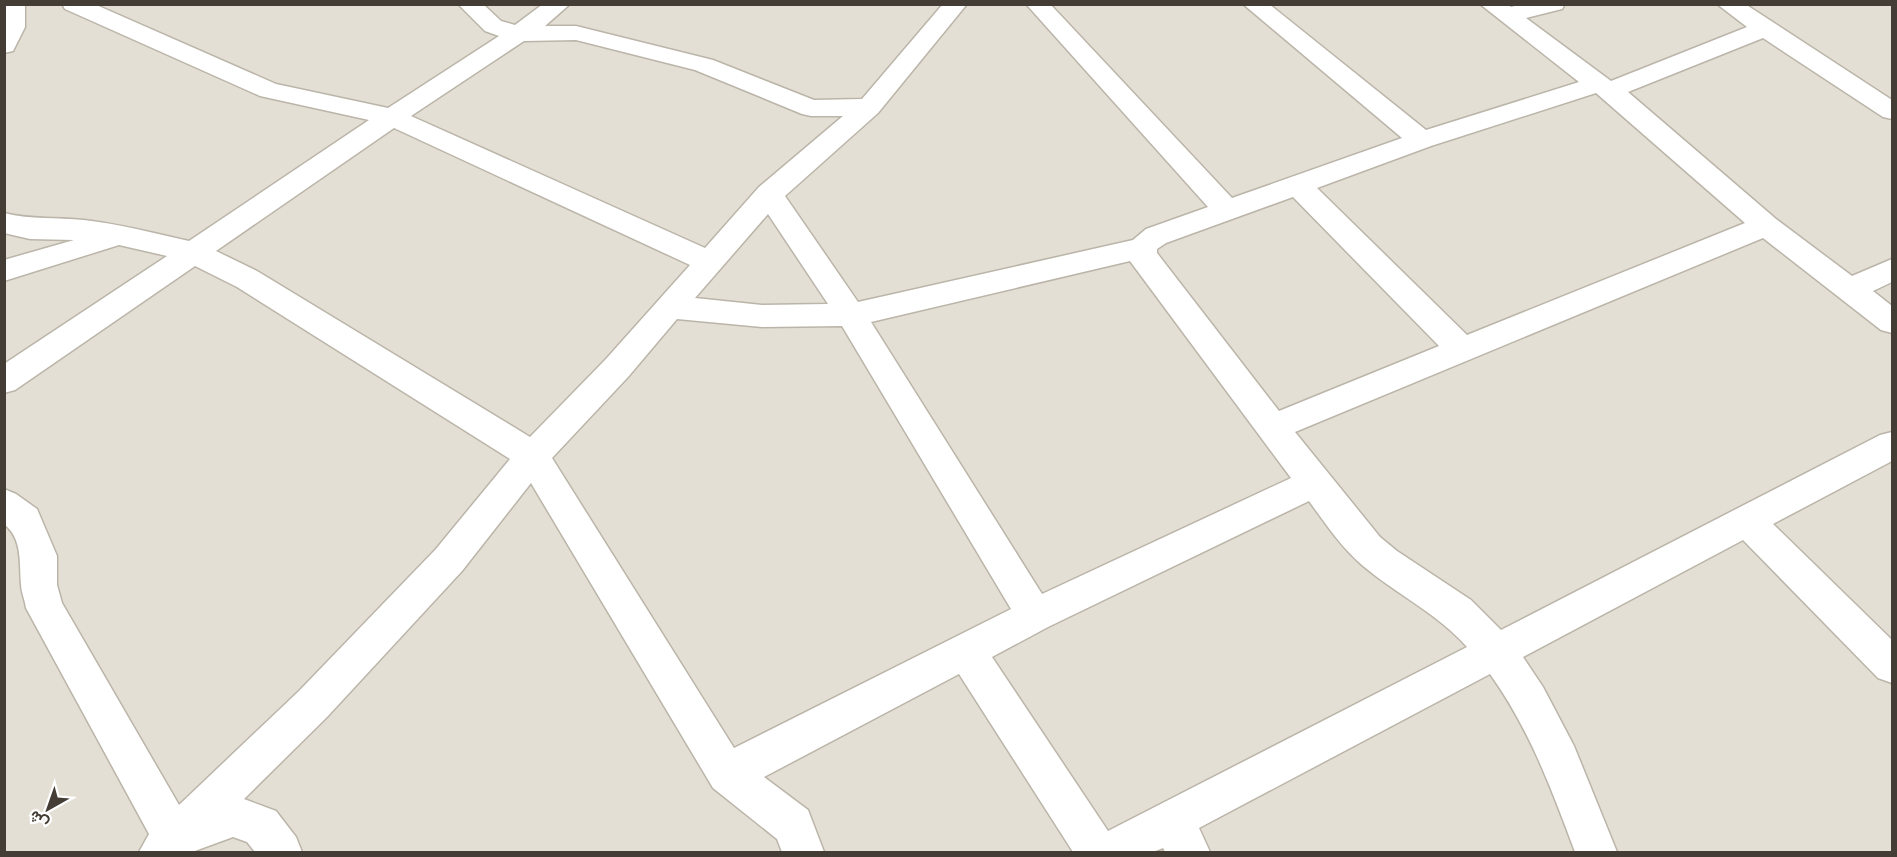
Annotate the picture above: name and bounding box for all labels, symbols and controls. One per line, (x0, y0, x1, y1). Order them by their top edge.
north arrow (18, 779, 78, 839)
text: ش (25, 807, 52, 834)

